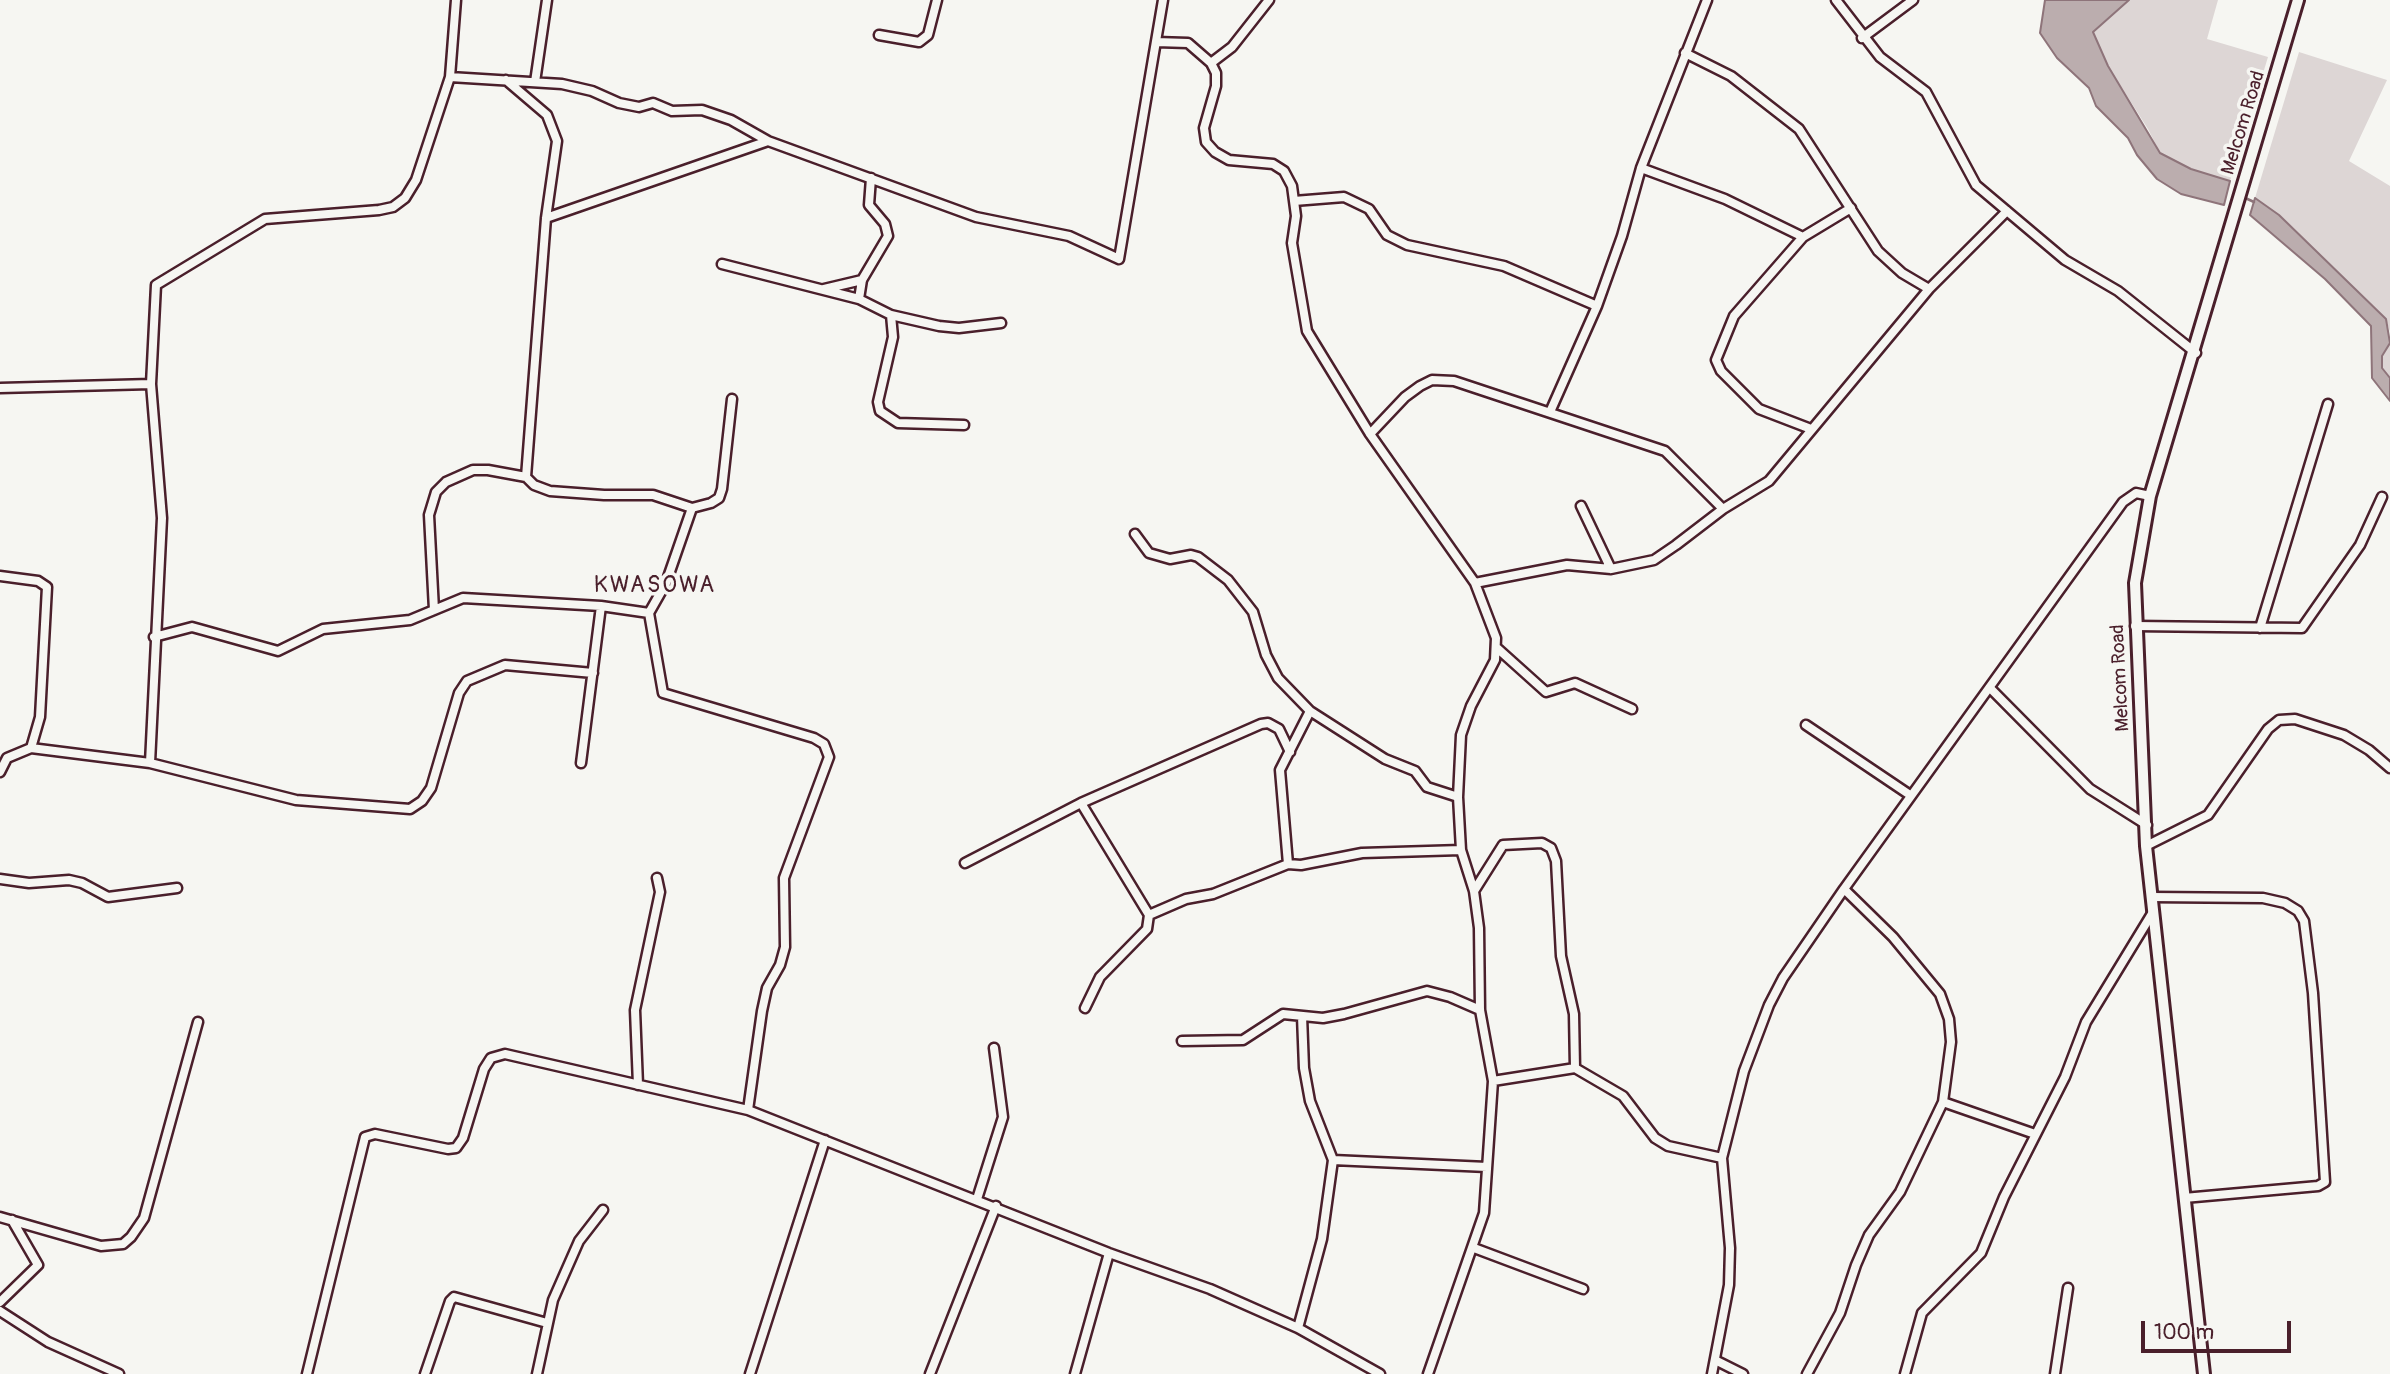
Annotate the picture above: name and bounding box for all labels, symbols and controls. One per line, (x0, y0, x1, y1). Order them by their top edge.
street label: Melcom Road (2217, 68, 2271, 178)
district label: KWASOWA (595, 572, 715, 600)
street label: Melcom Road (2107, 624, 2135, 732)
scale bar (2145, 1308, 2296, 1352)
text: 100 m (2154, 1319, 2214, 1346)

